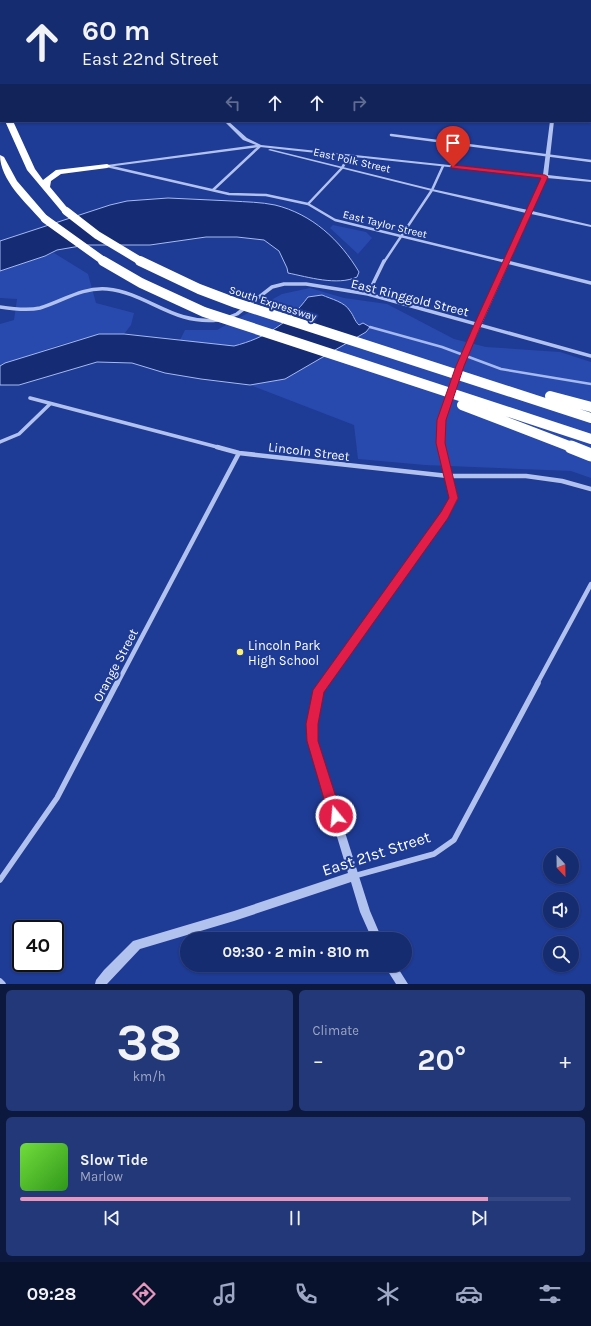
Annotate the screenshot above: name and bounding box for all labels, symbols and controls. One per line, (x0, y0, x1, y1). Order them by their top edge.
text: 60 m (82, 14, 150, 47)
icon: ahead (16, 16, 68, 68)
text: East 22nd Street (82, 48, 219, 70)
icon: left (222, 92, 244, 114)
icon: ahead (264, 92, 286, 114)
icon: ahead (306, 92, 328, 114)
icon: right (348, 92, 370, 114)
pin (436, 126, 470, 167)
icon: arrive (442, 132, 464, 154)
street label: East Polk Street (312, 145, 392, 176)
street label: East Taylor Street (341, 208, 428, 241)
street label: East Ringgold Street (349, 276, 470, 319)
street label: South Expressway (227, 283, 318, 324)
street label: Lincoln Street (267, 439, 351, 464)
street label: Orange Street (90, 626, 141, 704)
place label: Lincoln Park High School (248, 638, 321, 668)
marker: Lincoln Park High School (235, 647, 245, 657)
position arrow (315, 795, 357, 837)
street label: East 21st Street (320, 827, 433, 880)
north arrow (543, 848, 579, 884)
map controls (543, 848, 579, 972)
button: sound (543, 892, 579, 928)
speed limit sign: 40 (12, 920, 64, 972)
button: search (543, 936, 579, 972)
text: 09:30 · 2 min · 810 m (222, 943, 370, 961)
text: 38 (116, 1012, 182, 1073)
text: Climate (313, 1023, 359, 1038)
text: 20° (417, 1042, 466, 1078)
text: − (313, 1048, 324, 1074)
text: + (559, 1048, 571, 1074)
text: km/h (133, 1069, 166, 1084)
text: Slow Tide (80, 1151, 148, 1169)
text: Marlow (80, 1169, 123, 1184)
icon: previous (101, 1207, 123, 1229)
icon: pause (284, 1207, 306, 1229)
icon: next (468, 1207, 490, 1229)
icon: directions (130, 1280, 158, 1308)
icon: music (211, 1280, 239, 1308)
icon: phone (292, 1280, 320, 1308)
icon: climate (374, 1280, 402, 1308)
icon: car (455, 1280, 483, 1308)
icon: filters (536, 1280, 564, 1308)
text: 09:28 (27, 1283, 76, 1305)

